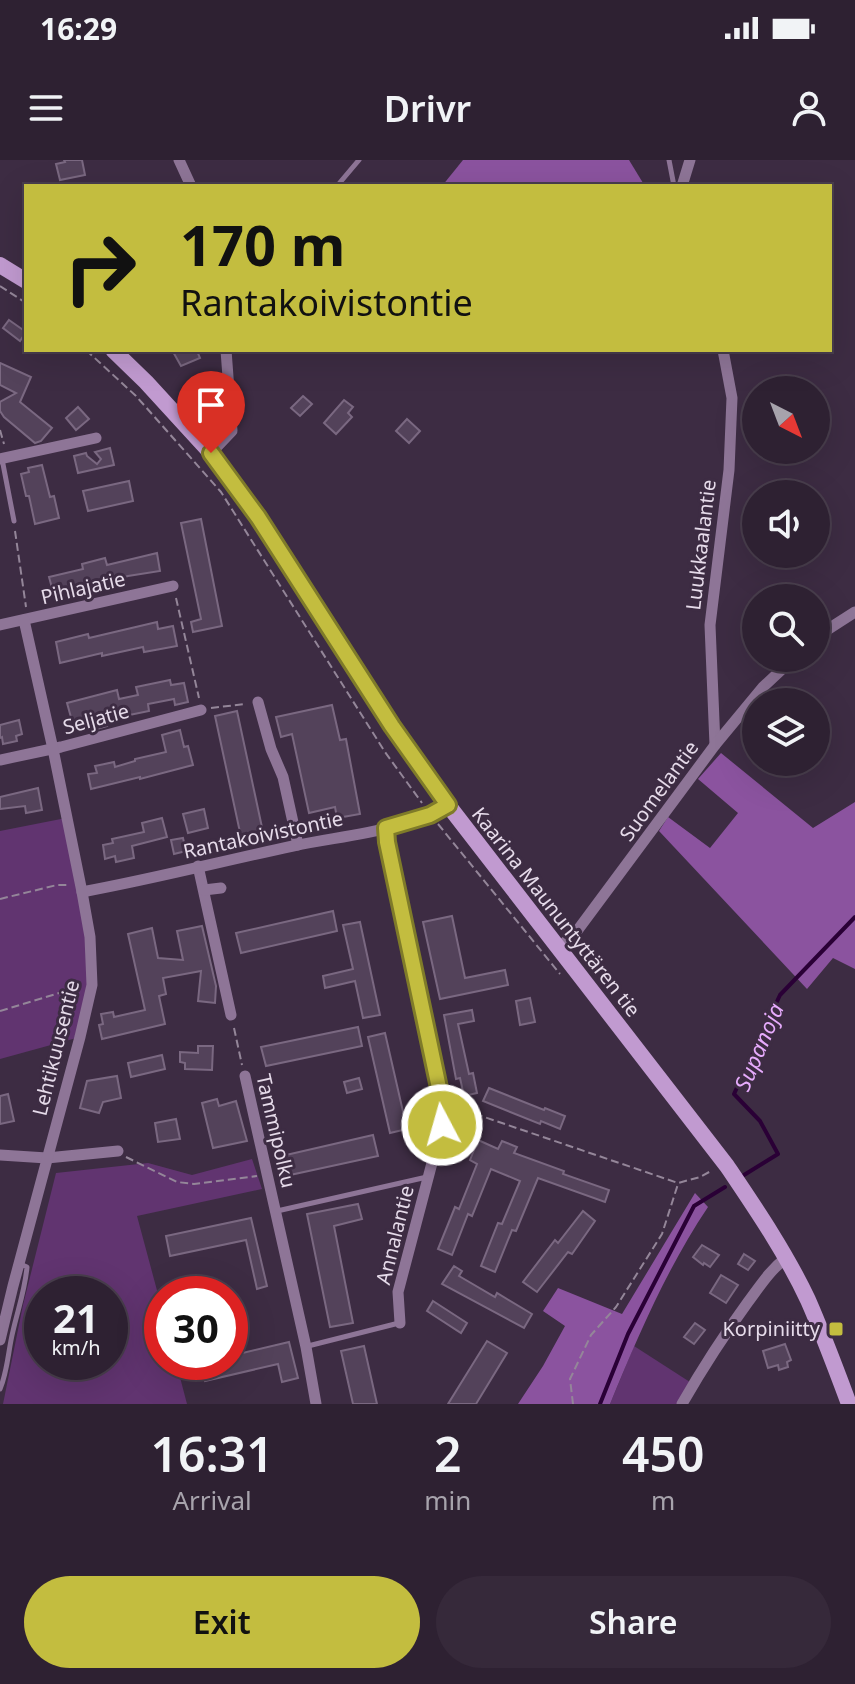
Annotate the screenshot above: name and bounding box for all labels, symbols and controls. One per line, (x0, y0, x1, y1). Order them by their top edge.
text: 16:29 (40, 8, 117, 49)
text: Drivr (384, 84, 471, 133)
icon: menu (24, 86, 68, 130)
icon: person (787, 86, 831, 130)
text: 170 m (180, 206, 345, 282)
icon: right (48, 216, 152, 320)
text: Rantakoivistontie (180, 278, 473, 327)
pin (177, 371, 245, 453)
north arrow (742, 376, 830, 464)
map controls (742, 376, 830, 776)
icon: arrive (189, 383, 233, 427)
street label: Luukkaalantie (679, 478, 722, 612)
button: sound (742, 480, 830, 568)
street label: Pihlajatie (38, 565, 128, 610)
button: search (742, 584, 830, 672)
button: layers (742, 688, 830, 776)
street label: Seljatie (60, 697, 132, 740)
street label: Suomelantie (613, 735, 704, 846)
street label: Kaarina Maununtyttären tie (466, 801, 647, 1022)
street label: Rantakoivistontie (181, 804, 345, 865)
street label: Lehtikuusentie (26, 977, 85, 1118)
water label: Supanoja (726, 998, 790, 1095)
street label: Tammipolku (250, 1071, 303, 1190)
position arrow (400, 1083, 484, 1167)
street label: Annalantie (369, 1183, 420, 1287)
speed limit sign: 30 (144, 1276, 248, 1380)
text: 21 (53, 1290, 99, 1345)
place label: Korpiniitty (722, 1315, 821, 1342)
marker: Korpiniitty (827, 1320, 845, 1338)
text: km/h (51, 1334, 101, 1361)
text: 16:31 (151, 1421, 274, 1486)
text: 2 (434, 1421, 462, 1486)
text: 450 (622, 1421, 704, 1486)
text: Arrival (172, 1482, 252, 1518)
text: min (424, 1482, 471, 1518)
text: m (651, 1482, 675, 1518)
button: Exit (24, 1576, 420, 1668)
button: Share (436, 1576, 831, 1668)

